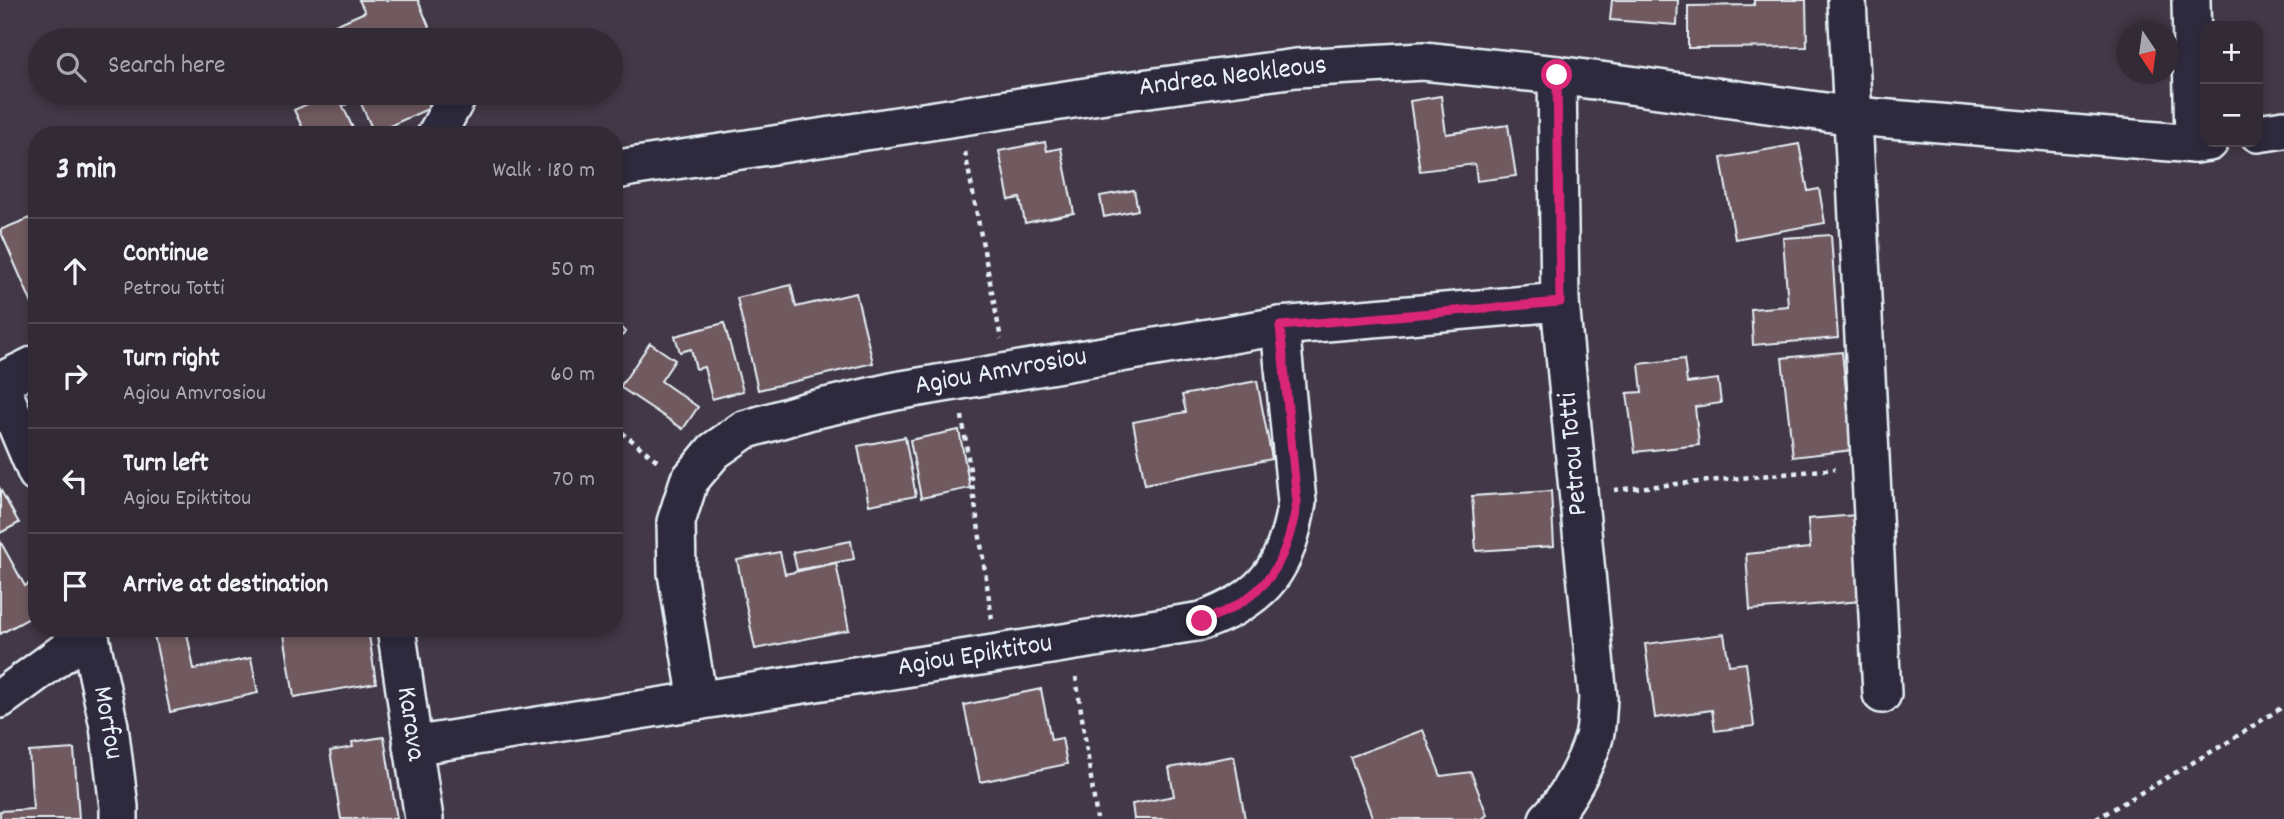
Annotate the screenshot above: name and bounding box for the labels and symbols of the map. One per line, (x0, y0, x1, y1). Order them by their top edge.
north arrow (2116, 21, 2179, 84)
street label: Andrea Neokleous (1137, 47, 1329, 109)
route start (1541, 59, 1572, 90)
street label: Agiou Amvrosiou (912, 338, 1090, 408)
street label: Petrou Totti (1550, 391, 1600, 517)
route end (1186, 605, 1217, 636)
street label: Agiou Epiktitou (895, 625, 1055, 689)
street label: Morfou (80, 683, 132, 763)
street label: Karava (384, 684, 434, 764)

